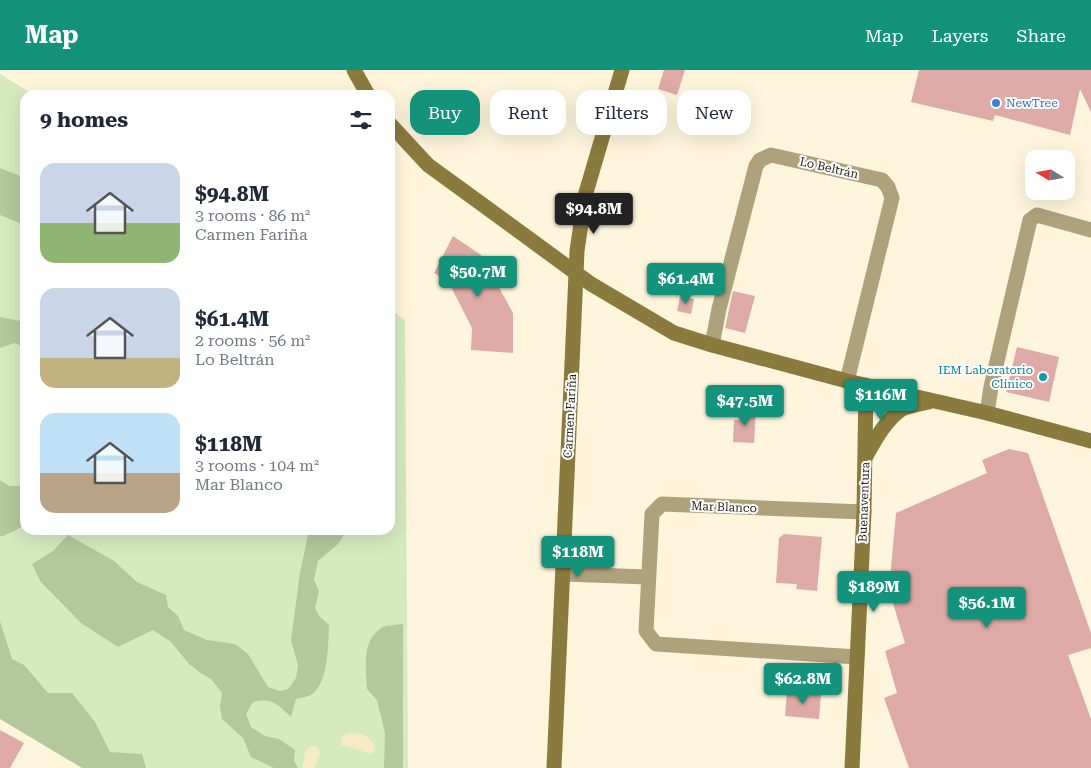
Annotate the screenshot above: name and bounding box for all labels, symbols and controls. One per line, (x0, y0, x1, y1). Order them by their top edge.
text: Map (25, 21, 79, 49)
text: Map (865, 25, 904, 46)
text: Layers (932, 25, 988, 46)
text: Share (1016, 25, 1066, 46)
chip: Buy (410, 90, 480, 135)
chip: Rent (490, 90, 566, 135)
chip: Filters (576, 90, 667, 135)
chip: New (677, 90, 751, 135)
place label: NewTree (1006, 96, 1058, 110)
marker: NewTree (990, 97, 1002, 109)
icon: filters (347, 106, 375, 134)
text: 9 homes (40, 108, 128, 132)
north arrow (1025, 150, 1075, 200)
map controls (1025, 150, 1075, 200)
street label: Lo Beltrán (798, 154, 860, 182)
text: $94.8M (195, 182, 269, 206)
icon: home (80, 183, 140, 243)
pin: $94.8M (553, 192, 635, 235)
text: $94.8M (566, 199, 622, 218)
text: 3 rooms · 86 m² (195, 206, 310, 225)
text: Carmen Fariña (195, 225, 308, 244)
pin: $50.7M (437, 256, 519, 298)
text: $50.7M (450, 262, 506, 281)
pin: $61.4M (645, 262, 727, 305)
text: $61.4M (658, 269, 714, 288)
text: $61.4M (195, 307, 269, 331)
icon: home (80, 308, 140, 368)
text: 2 rooms · 56 m² (195, 331, 310, 350)
text: Lo Beltrán (195, 350, 275, 369)
place label: IEM Laboratorio Clínico (938, 363, 1033, 391)
marker: IEM Laboratorio Clínico (1037, 371, 1049, 383)
street label: Carmen Fariña (561, 373, 579, 459)
pin: $116M (846, 378, 916, 421)
pin: $47.5M (704, 384, 786, 427)
text: $116M (855, 385, 907, 404)
text: $47.5M (717, 391, 773, 410)
text: $118M (195, 432, 262, 456)
icon: home (80, 433, 140, 493)
text: 3 rooms · 104 m² (195, 456, 319, 475)
street label: Buenaventura (856, 461, 872, 542)
text: Mar Blanco (195, 475, 283, 494)
street label: Mar Blanco (691, 499, 757, 515)
pin: $118M (543, 536, 613, 578)
text: $118M (552, 542, 604, 561)
pin: $189M (839, 570, 909, 613)
text: $189M (848, 577, 900, 596)
pin: $56.1M (946, 586, 1028, 629)
text: $56.1M (959, 593, 1015, 612)
pin: $62.8M (762, 662, 844, 705)
text: $62.8M (775, 669, 831, 688)

